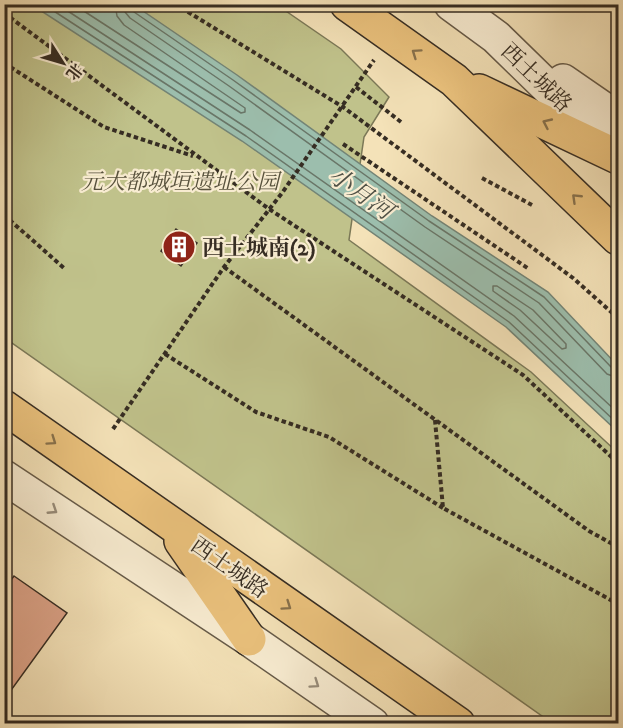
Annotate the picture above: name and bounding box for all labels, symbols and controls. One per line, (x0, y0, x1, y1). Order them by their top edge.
north arrow (33, 33, 93, 93)
street label: 西土城路 (495, 38, 577, 118)
one-way arrow (412, 49, 423, 60)
text: 北 (61, 59, 87, 84)
one-way arrow (542, 119, 553, 131)
water label: 小月河 (322, 161, 402, 229)
park label: 元大都城垣遗址公园 (81, 169, 282, 196)
one-way arrow (573, 194, 584, 205)
building icon: 西土城南(2) (161, 229, 197, 265)
place label: 西土城南(2) (202, 235, 315, 262)
one-way arrow (46, 434, 57, 445)
one-way arrow (47, 502, 58, 513)
street label: 西土城路 (185, 532, 273, 605)
one-way arrow (281, 599, 292, 610)
one-way arrow (308, 677, 319, 688)

